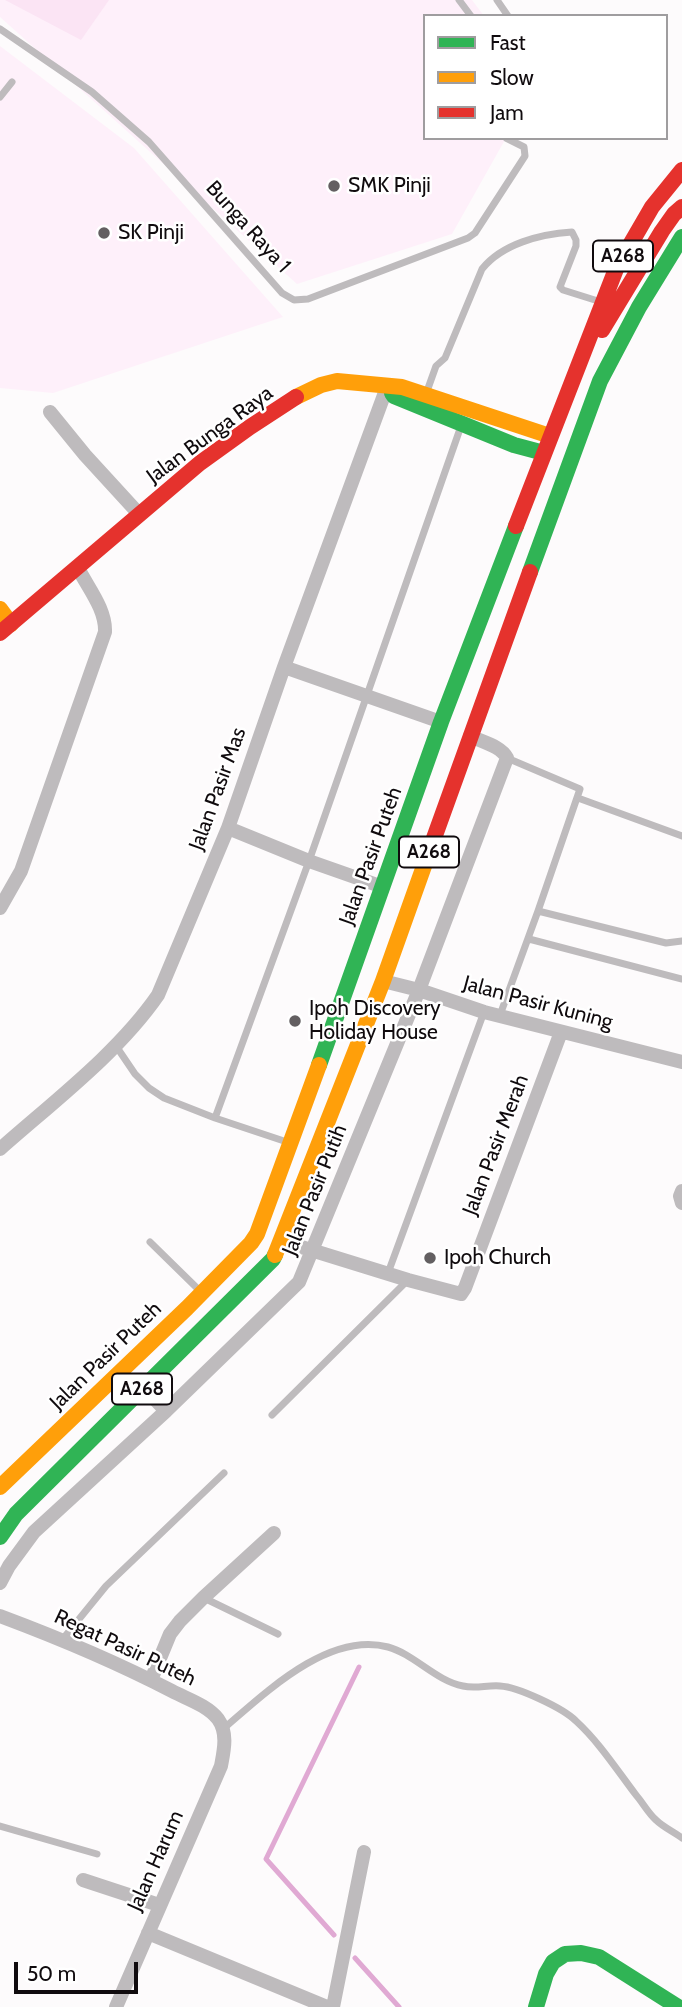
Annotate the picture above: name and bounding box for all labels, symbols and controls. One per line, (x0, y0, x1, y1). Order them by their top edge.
legend (423, 14, 668, 140)
text: Fast (490, 30, 526, 55)
text: Slow (490, 65, 534, 90)
text: Jam (490, 100, 524, 125)
place label: SMK Pinji (348, 173, 431, 199)
street label: Bunga Raya 1 (200, 176, 296, 278)
marker: SMK Pinji (326, 178, 342, 194)
place label: SK Pinji (118, 220, 184, 246)
marker: SK Pinji (96, 225, 112, 241)
road number: A268 (593, 240, 653, 272)
street label: Jalan Bunga Raya (142, 381, 278, 489)
street label: Jalan Pasir Mas (184, 724, 252, 854)
street label: Jalan Pasir Puteh (334, 784, 408, 928)
road number: A268 (399, 836, 459, 867)
street label: Jalan Pasir Kuning (460, 971, 616, 1035)
place label: Ipoh Discovery Holiday House (309, 996, 441, 1046)
marker: Ipoh Discovery Holiday House (287, 1013, 303, 1029)
street label: Jalan Pasir Merah (458, 1071, 534, 1219)
street label: Jalan Pasir Putih (277, 1121, 353, 1259)
place label: Ipoh Church (444, 1245, 551, 1271)
marker: Ipoh Church (422, 1250, 438, 1266)
street label: Jalan Pasir Puteh (45, 1297, 167, 1415)
road number: A268 (112, 1373, 172, 1404)
street label: Regat Pasir Puteh (50, 1604, 200, 1692)
street label: Jalan Harum (123, 1807, 189, 1915)
scale bar (18, 1948, 142, 1992)
text: 50 m (27, 1961, 76, 1986)

